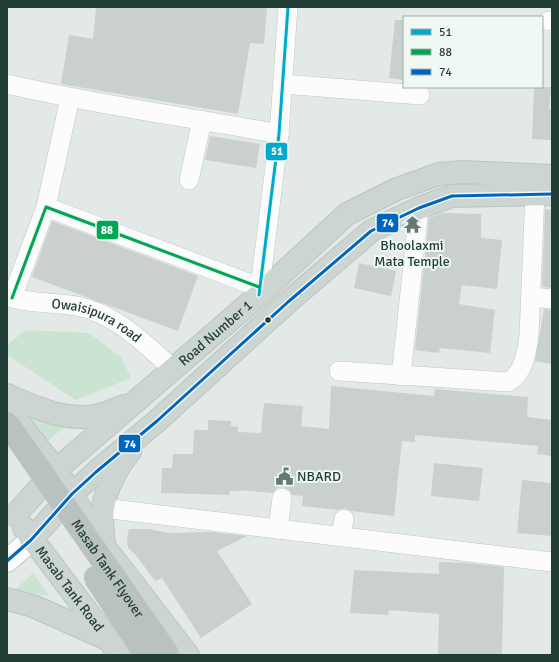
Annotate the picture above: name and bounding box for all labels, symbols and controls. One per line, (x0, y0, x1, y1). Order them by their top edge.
legend (403, 16, 543, 88)
text: 51 (439, 25, 452, 40)
text: 88 (439, 45, 452, 60)
text: 74 (439, 65, 452, 80)
line badge: 51 (265, 142, 288, 161)
text: 51 (271, 145, 283, 158)
line badge: 74 (376, 213, 399, 233)
temple icon: Bhoolaxmi Mata Temple (402, 215, 422, 235)
text: 74 (382, 217, 394, 230)
line badge: 88 (96, 220, 119, 240)
text: 88 (101, 224, 113, 237)
place label: Bhoolaxmi Mata Temple (374, 237, 450, 270)
street label: Owaisipura road (51, 295, 145, 346)
street label: Road Number 1 (175, 297, 256, 370)
unlabelled marker (263, 315, 273, 325)
line badge: 74 (118, 434, 141, 453)
text: 74 (124, 438, 136, 451)
public building icon: NBARD (274, 466, 294, 486)
place label: NBARD (297, 468, 341, 485)
street label: Masab Tank Flyover (67, 516, 148, 622)
street label: Masab Tank Road (32, 543, 107, 635)

